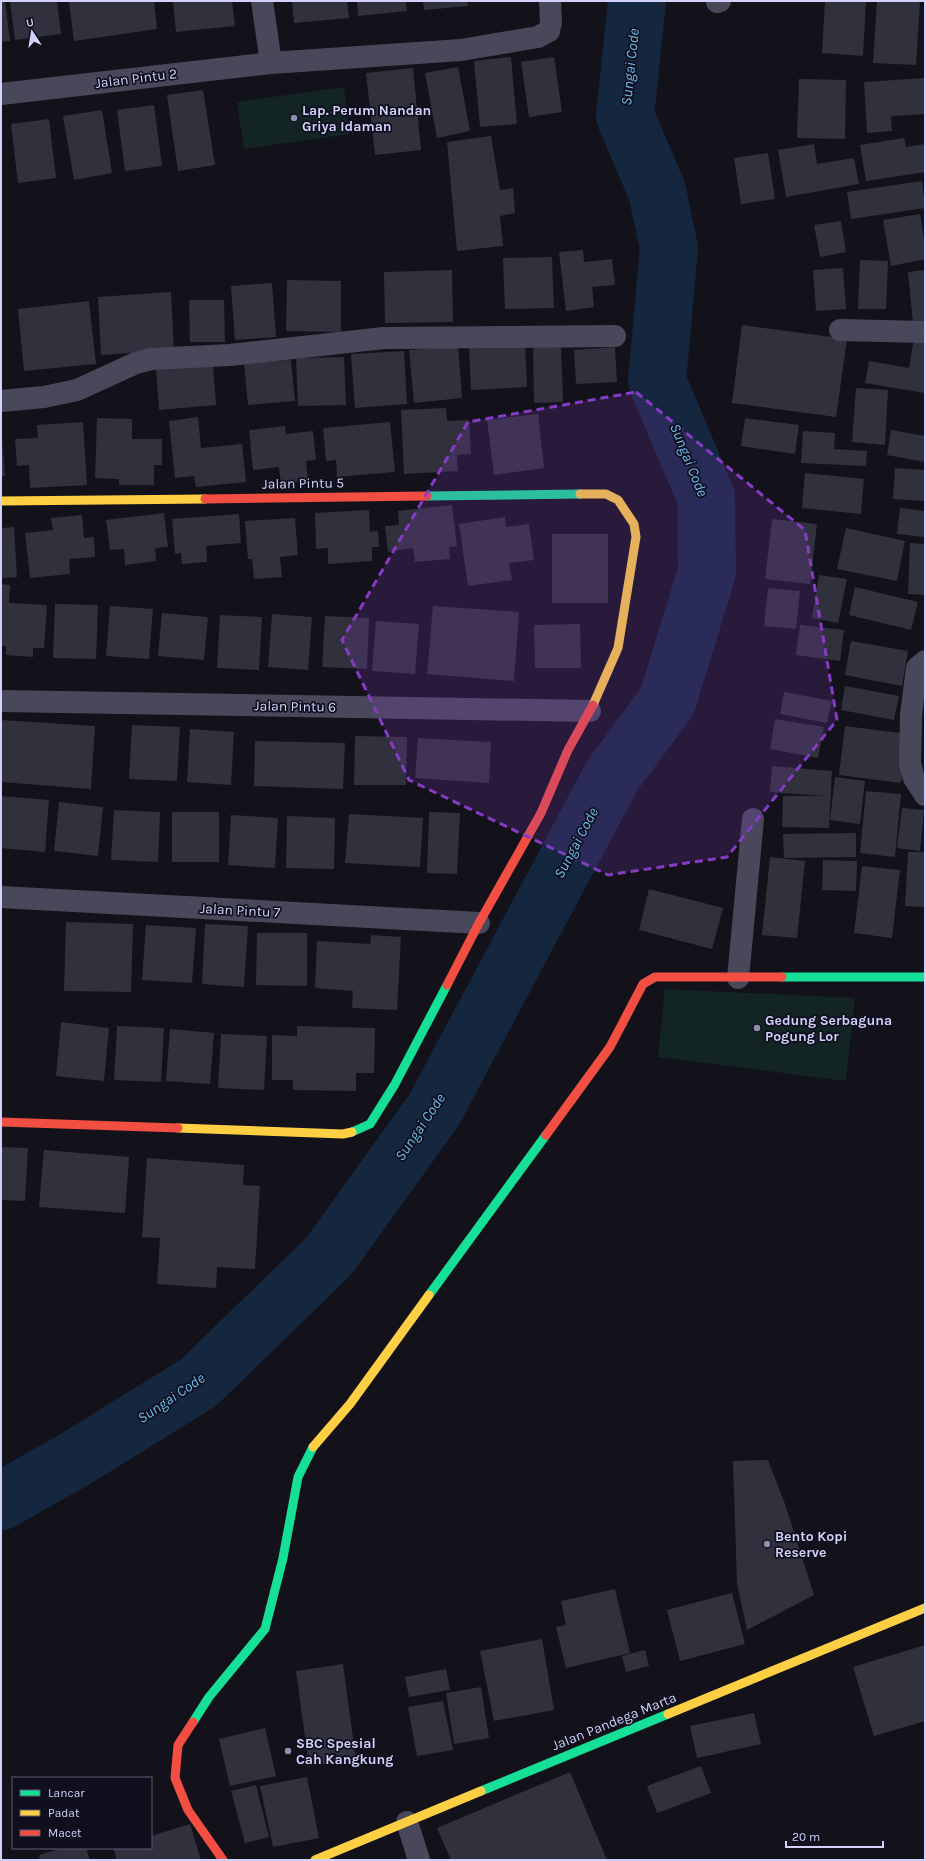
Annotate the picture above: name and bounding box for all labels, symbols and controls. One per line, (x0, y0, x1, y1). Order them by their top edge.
north arrow (12, 12, 52, 52)
text: U (25, 16, 35, 30)
water label: Sungai Code (617, 27, 643, 106)
street label: Jalan Pintu 2 (94, 65, 178, 92)
place label: Lap. Perum Nandan Griya Idaman (302, 102, 431, 135)
marker: Lap. Perum Nandan Griya Idaman (289, 113, 299, 123)
water label: Sungai Code (666, 421, 712, 499)
street label: Jalan Pintu 5 (262, 474, 344, 493)
street label: Jalan Pintu 6 (254, 697, 336, 716)
water label: Sungai Code (550, 805, 602, 881)
street label: Jalan Pintu 7 (199, 900, 281, 921)
place label: Gedung Serbaguna Pogung Lor (765, 1012, 892, 1045)
marker: Gedung Serbaguna Pogung Lor (752, 1023, 762, 1033)
water label: Sungai Code (391, 1090, 449, 1164)
water label: Sungai Code (134, 1369, 208, 1427)
place label: Bento Kopi Reserve (775, 1528, 847, 1561)
marker: Bento Kopi Reserve (762, 1539, 772, 1549)
street label: Jalan Pandega Marta (549, 1689, 679, 1754)
place label: SBC Spesial Cah Kangkung (296, 1735, 393, 1768)
marker: SBC Spesial Cah Kangkung (283, 1746, 293, 1756)
legend (12, 1777, 152, 1849)
text: Lancar (48, 1786, 85, 1800)
text: Padat (48, 1806, 80, 1820)
scale bar (786, 1823, 883, 1849)
text: Macet (48, 1826, 82, 1840)
text: 20 m (792, 1830, 820, 1844)

